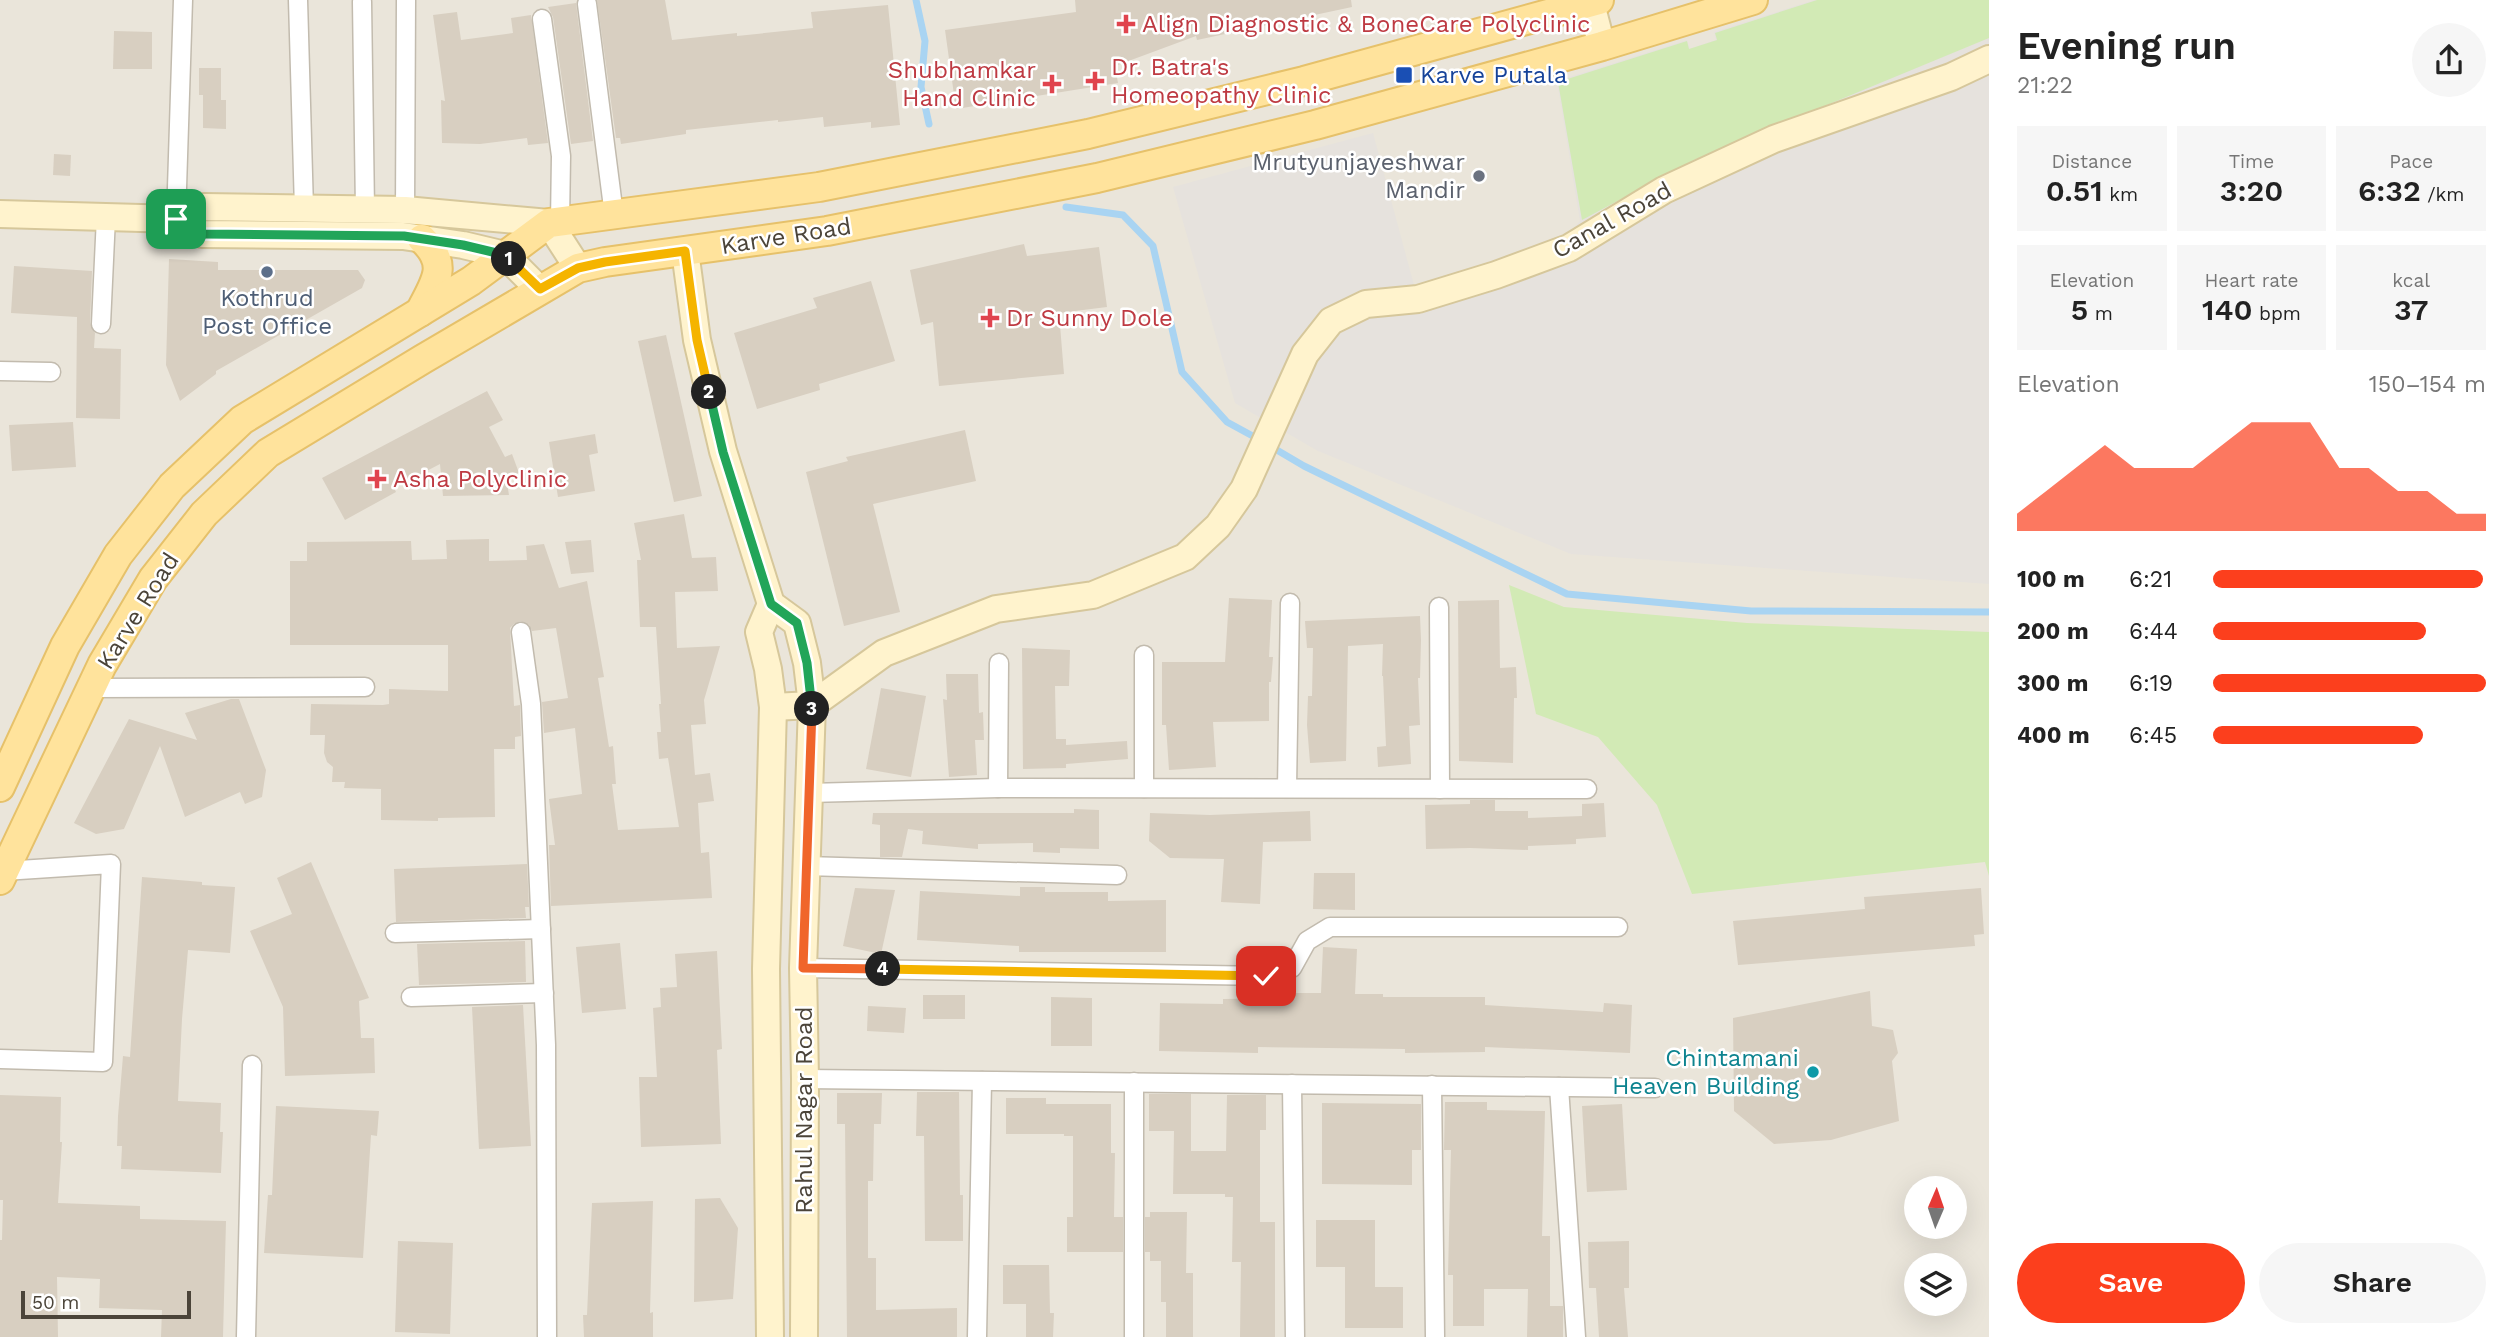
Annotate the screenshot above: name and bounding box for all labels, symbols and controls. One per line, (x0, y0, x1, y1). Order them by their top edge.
place label: Align Diagnostic & BoneCare Polyclinic (1142, 10, 1590, 38)
marker: Align Diagnostic & BoneCare Polyclinic (1116, 14, 1136, 34)
button: share (2412, 23, 2486, 97)
text: Evening run (2017, 24, 2236, 68)
place label: Dr. Batra's Homeopathy Clinic (1111, 53, 1332, 109)
place label: Shubhamkar Hand Clinic (888, 56, 1036, 112)
place label: Karve Putala (1420, 61, 1567, 89)
marker: Karve Putala (1394, 65, 1414, 85)
marker: Dr. Batra's Homeopathy Clinic (1085, 71, 1105, 91)
text: 21:22 (2017, 72, 2073, 99)
marker: Shubhamkar Hand Clinic (1042, 74, 1062, 94)
place label: Mrutyunjayeshwar Mandir (1252, 148, 1465, 204)
text: Distance (2051, 150, 2132, 173)
text: Time (2229, 150, 2274, 173)
text: Pace (2389, 150, 2433, 173)
marker: Mrutyunjayeshwar Mandir (1471, 168, 1487, 184)
text: 0.51 (2046, 173, 2103, 208)
text: 3:20 (2220, 173, 2283, 208)
text: 6:32 (2358, 173, 2421, 208)
street label: Canal Road (1548, 176, 1676, 264)
text: km (2103, 183, 2138, 206)
text: /km (2421, 183, 2464, 206)
pin (146, 189, 206, 249)
icon: arrive (157, 200, 195, 238)
street label: Karve Road (719, 212, 853, 260)
pin: 1 (491, 242, 526, 276)
text: 1 (504, 247, 513, 270)
marker: Kothrud Post Office (259, 264, 275, 280)
text: Elevation (2049, 269, 2134, 292)
text: Heart rate (2205, 269, 2298, 292)
text: kcal (2392, 269, 2430, 292)
place label: Kothrud Post Office (202, 284, 332, 340)
text: 5 (2071, 292, 2088, 327)
text: 140 (2202, 292, 2253, 327)
text: 37 (2394, 292, 2428, 327)
text: m (2088, 302, 2113, 325)
text: bpm (2253, 302, 2301, 325)
place label: Dr Sunny Dole (1006, 304, 1173, 332)
marker: Dr Sunny Dole (980, 308, 1000, 328)
text: Elevation (2017, 371, 2120, 398)
text: 150–154 m (2369, 371, 2486, 398)
pin: 2 (692, 374, 726, 410)
text: 2 (703, 380, 714, 403)
place label: Asha Polyclinic (393, 465, 567, 493)
marker: Asha Polyclinic (367, 469, 387, 489)
street label: Karve Road (91, 548, 185, 674)
text: 100 m (2017, 566, 2085, 593)
text: 6:21 (2129, 566, 2172, 593)
text: 200 m (2017, 618, 2089, 645)
text: 6:44 (2129, 618, 2178, 645)
text: 300 m (2017, 670, 2088, 697)
text: 6:19 (2129, 670, 2173, 697)
pin: 3 (794, 692, 830, 726)
text: 3 (806, 697, 817, 720)
text: 400 m (2017, 722, 2090, 749)
text: 6:45 (2129, 722, 2177, 749)
pin (1236, 946, 1296, 1006)
pin: 4 (866, 951, 900, 986)
text: 4 (876, 957, 889, 980)
icon: check (1247, 957, 1285, 995)
street label: Rahul Nagar Road (790, 1006, 818, 1214)
place label: Chintamani Heaven Building (1612, 1044, 1799, 1100)
marker: Chintamani Heaven Building (1805, 1064, 1821, 1080)
north arrow (1904, 1176, 1967, 1239)
map controls (1904, 1176, 1967, 1316)
button: Save (2017, 1243, 2245, 1323)
button: Share (2259, 1243, 2486, 1323)
button: layers (1904, 1253, 1967, 1316)
scale bar (21, 1288, 191, 1320)
text: 50 m (32, 1291, 79, 1314)

